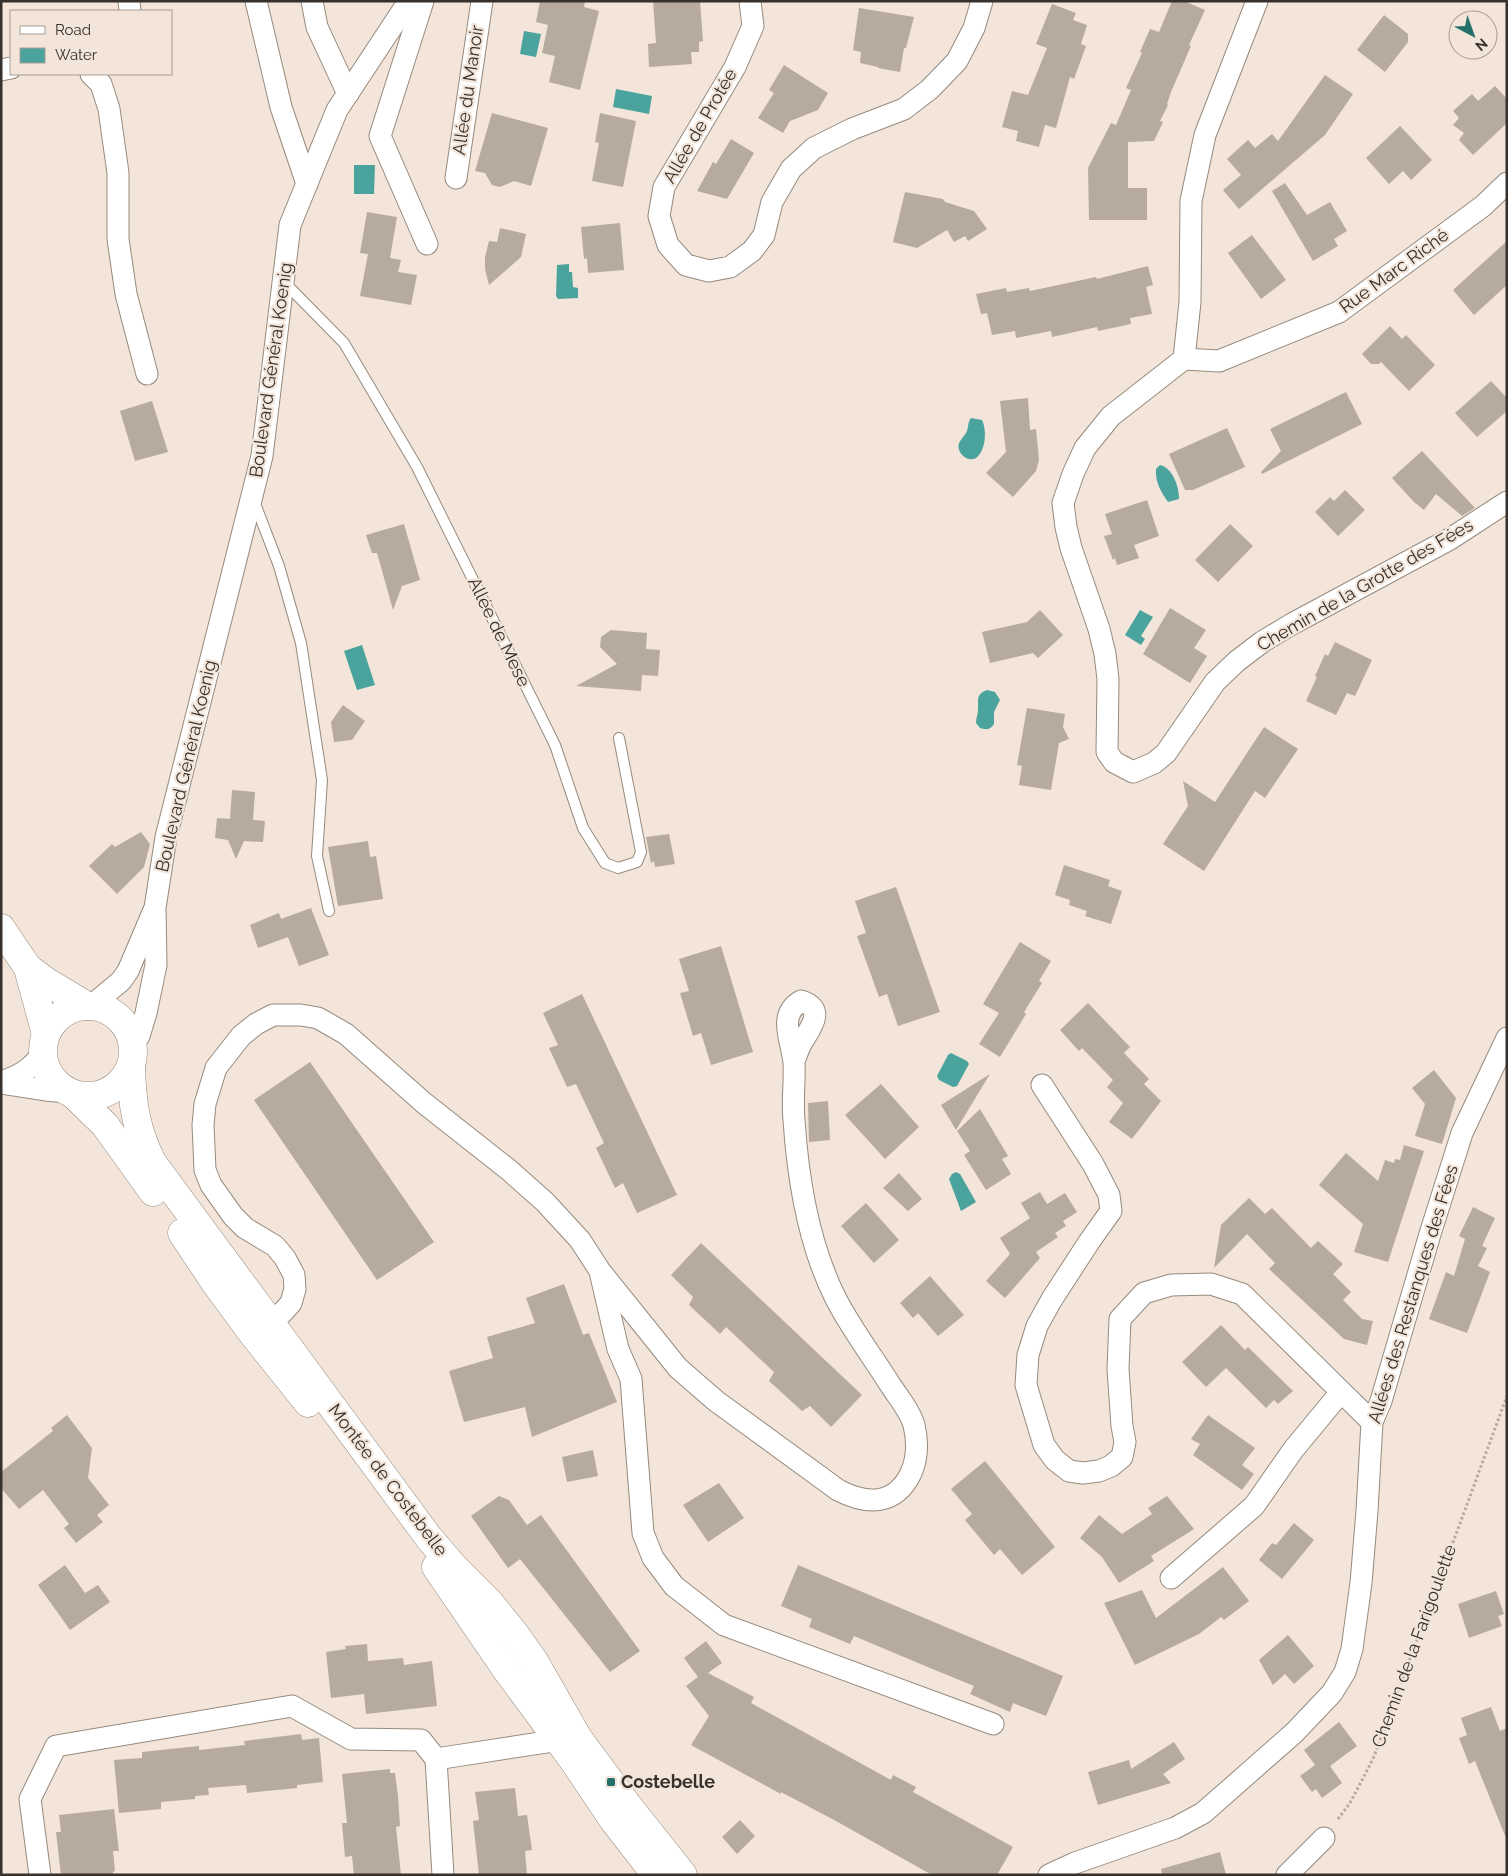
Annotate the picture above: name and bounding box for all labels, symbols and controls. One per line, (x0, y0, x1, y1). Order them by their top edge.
legend (10, 10, 172, 75)
north arrow (1448, 10, 1498, 60)
text: Road (55, 21, 91, 39)
street label: Allée du Manoir (448, 23, 487, 156)
text: N (1472, 35, 1491, 54)
text: Water (55, 46, 98, 64)
street label: Allée de Protée (658, 64, 741, 187)
street label: Rue Marc Riché (1335, 224, 1453, 317)
street label: Boulevard Général Koenig (245, 261, 296, 479)
street label: Chemin de la Grotte des Fées (1253, 514, 1477, 655)
street label: Allée de Mese (464, 573, 535, 690)
street label: Boulevard Général Koenig (151, 658, 220, 874)
street label: Allées des Restanques des Fées (1363, 1162, 1462, 1426)
street label: Montée de Costebelle (324, 1400, 453, 1560)
street label: Chemin de la Farigoulette (1367, 1541, 1460, 1750)
place label: Costebelle (621, 1771, 715, 1792)
marker: Costebelle (605, 1776, 617, 1788)

